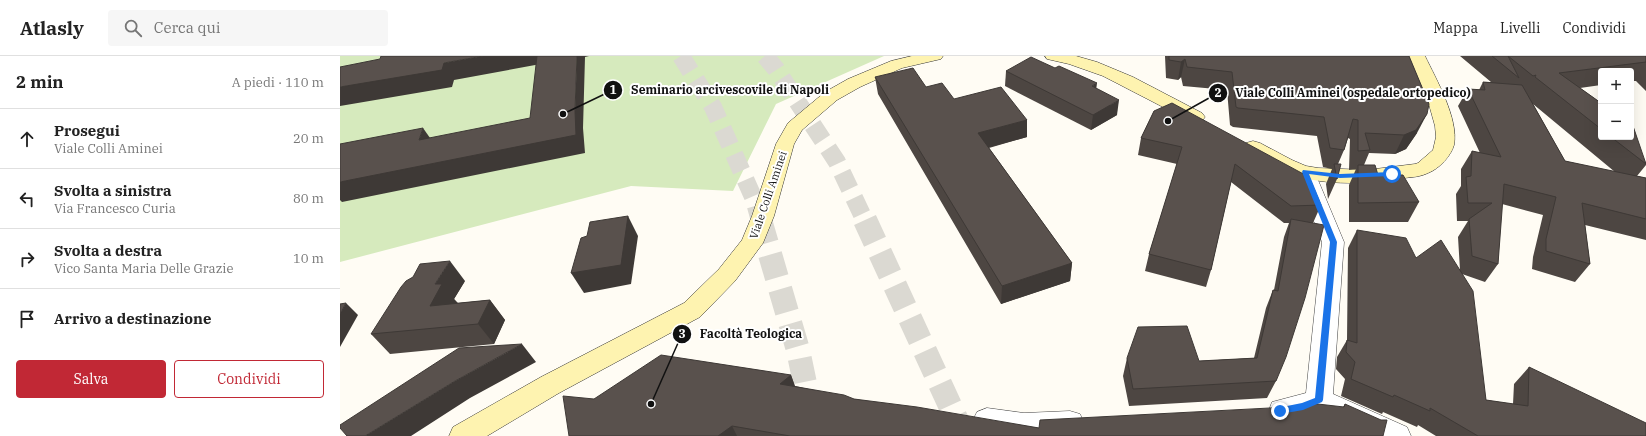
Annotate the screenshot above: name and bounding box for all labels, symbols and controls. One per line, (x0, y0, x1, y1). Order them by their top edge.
search box (108, 10, 388, 46)
text: Atlasly (20, 16, 84, 40)
icon: search (122, 17, 144, 39)
text: Cerca qui (154, 18, 220, 37)
text: Mappa (1433, 19, 1478, 37)
text: Livelli (1500, 19, 1540, 37)
text: Condividi (1562, 19, 1626, 37)
map controls (1598, 68, 1634, 140)
button: + (1598, 68, 1634, 104)
text: 2 min (16, 71, 64, 93)
text: A piedi · 110 m (232, 74, 324, 91)
callout: Seminario arcivescovile di Napoli (603, 78, 837, 102)
callout: Viale Colli Aminei (ospedale ortopedico) (1208, 81, 1479, 105)
text: 1 (609, 82, 617, 97)
text: Seminario arcivescovile di Napoli (631, 82, 829, 97)
text: 2 (1214, 85, 1222, 100)
text: Viale Colli Aminei (ospedale ortopedico) (1235, 85, 1471, 100)
button: − (1598, 104, 1634, 140)
text: Prosegui (54, 121, 120, 140)
icon: ahead (16, 128, 38, 150)
text: 20 m (293, 130, 324, 147)
text: Viale Colli Aminei (54, 140, 163, 157)
street label: Viale Colli Aminei (746, 149, 790, 241)
route start (1383, 165, 1401, 183)
text: Svolta a sinistra (54, 181, 172, 200)
icon: left (16, 188, 38, 210)
text: 80 m (293, 190, 324, 207)
text: Via Francesco Curia (54, 200, 176, 217)
text: Svolta a destra (54, 241, 162, 260)
icon: right (16, 248, 38, 270)
text: 10 m (293, 250, 324, 267)
text: Vico Santa Maria Delle Grazie (54, 260, 233, 277)
icon: arrive (16, 308, 38, 330)
text: Arrivo a destinazione (54, 309, 211, 328)
callout: Facoltà Teologica (672, 322, 811, 346)
text: 3 (678, 326, 686, 341)
text: Facoltà Teologica (700, 326, 802, 341)
button: Salva (16, 360, 166, 398)
button: Condividi (174, 360, 324, 398)
route end (1271, 402, 1289, 420)

